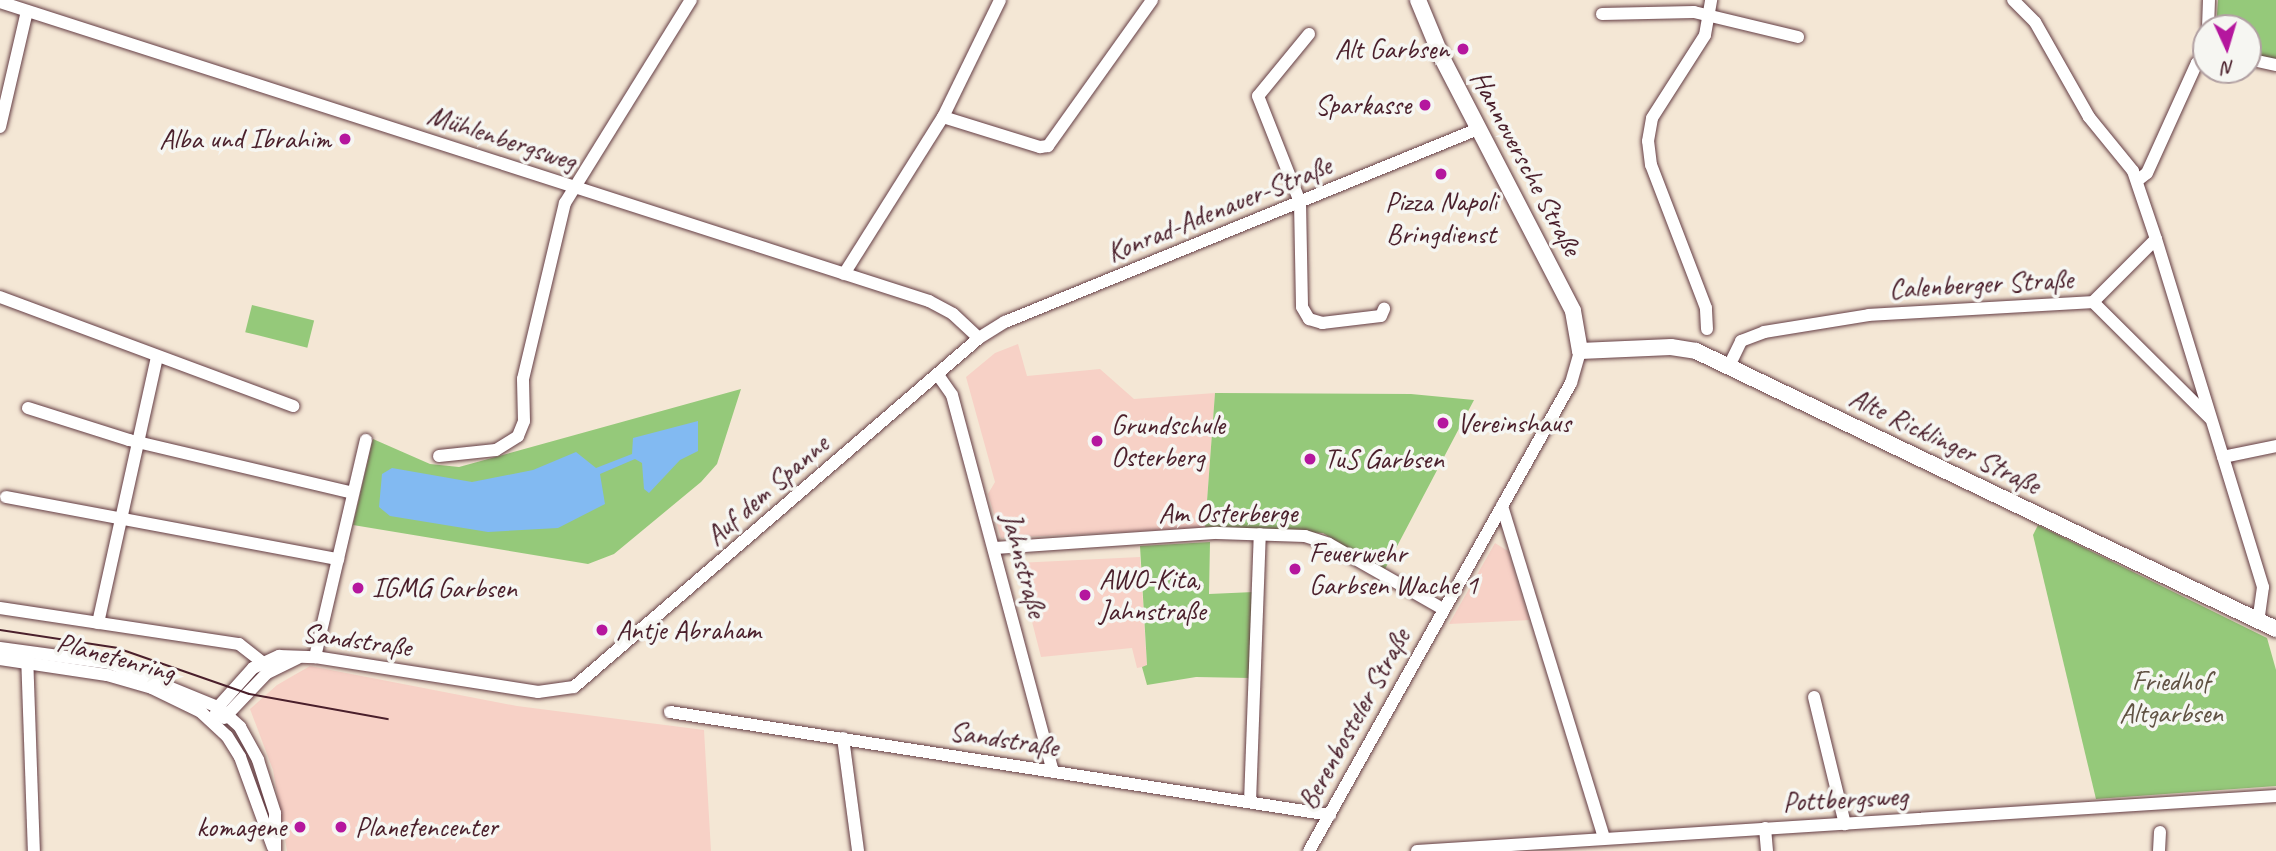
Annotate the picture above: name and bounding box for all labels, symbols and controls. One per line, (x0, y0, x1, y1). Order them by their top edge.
north arrow (2192, 14, 2262, 84)
place label: Alt Garbsen (1335, 32, 1449, 66)
marker: Alt Garbsen (1455, 41, 1471, 57)
text: N (2222, 56, 2235, 80)
street label: Hannoversche Straße (1463, 64, 1589, 262)
place label: Sparkasse (1315, 88, 1411, 122)
marker: Sparkasse (1417, 97, 1433, 113)
street label: Mühlenbergsweg (423, 98, 581, 178)
place label: Alba und Ibrahim (161, 122, 331, 156)
marker: Alba und Ibrahim (337, 131, 353, 147)
street label: Konrad-Adenauer-Straße (1102, 149, 1336, 269)
marker: Pizza Napoli Bringdienst (1433, 166, 1449, 182)
place label: Pizza Napoli Bringdienst (1384, 185, 1498, 251)
street label: Calenberger Straße (1888, 262, 2074, 306)
street label: Alte Ricklinger Straße (1844, 380, 2046, 502)
place label: Vereinshaus (1457, 406, 1571, 440)
place label: Grundschule Osterberg (1111, 408, 1225, 474)
marker: Vereinshaus (1435, 415, 1451, 431)
street label: Auf dem Spanne (698, 427, 836, 553)
marker: Grundschule Osterberg (1089, 433, 1105, 449)
place label: TuS Garbsen (1324, 442, 1444, 476)
marker: TuS Garbsen (1302, 451, 1318, 467)
street label: Am Osterberge (1158, 496, 1298, 530)
street label: Jahnstraße (994, 509, 1054, 621)
place label: Feuerwehr Garbsen Wache 1 (1309, 536, 1479, 602)
marker: Feuerwehr Garbsen Wache 1 (1287, 561, 1303, 577)
place label: AWO-Kita, Jahnstraße (1099, 562, 1205, 628)
place label: IGMG Garbsen (372, 571, 517, 605)
marker: IGMG Garbsen (350, 580, 366, 596)
marker: AWO-Kita, Jahnstraße (1077, 587, 1093, 603)
place label: Antje Abraham (616, 613, 761, 647)
street label: Sandstraße (300, 616, 414, 664)
marker: Antje Abraham (594, 622, 610, 638)
street label: Berenbosteler Straße (1290, 622, 1418, 816)
street label: Planetenring (53, 625, 179, 689)
park label: Friedhof Altgarbsen (2119, 664, 2223, 730)
street label: Sandstraße (947, 714, 1061, 764)
street label: Pottbergsweg (1782, 779, 1908, 819)
place label: komagene (197, 810, 286, 844)
place label: Planetencenter (355, 810, 498, 844)
marker: komagene (292, 819, 308, 835)
marker: Planetencenter (333, 819, 349, 835)

